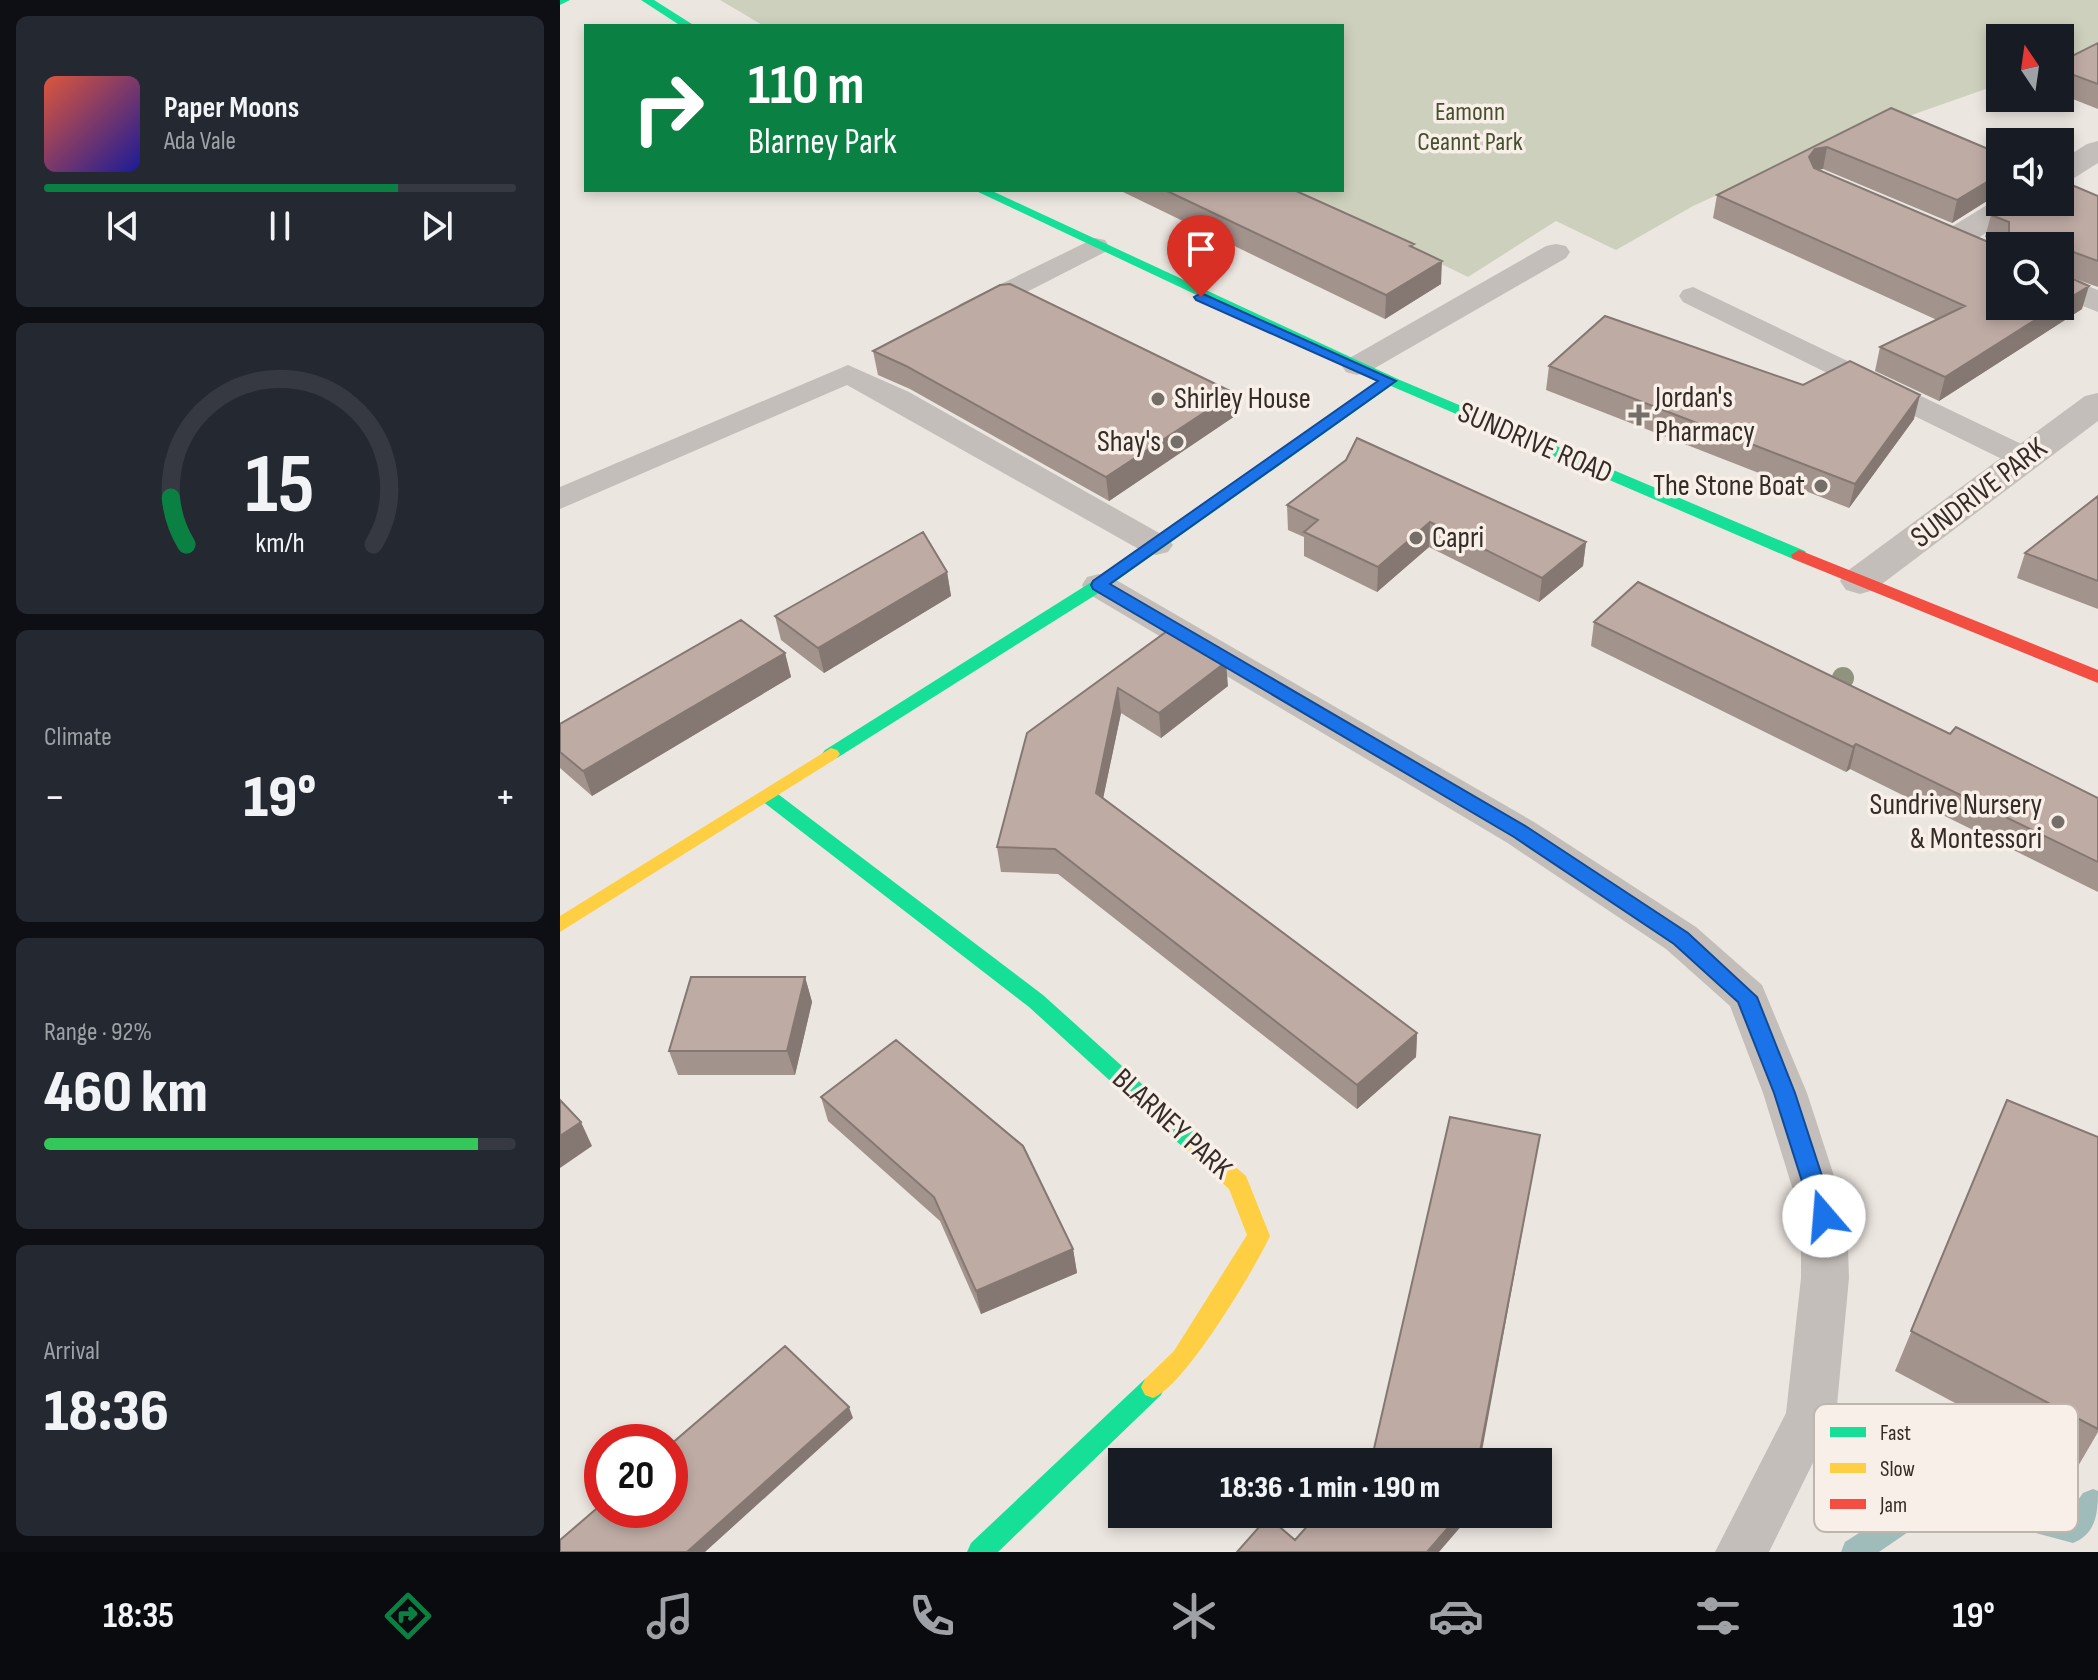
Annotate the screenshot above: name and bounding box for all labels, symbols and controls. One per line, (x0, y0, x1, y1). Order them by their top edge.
north arrow (1986, 24, 2074, 112)
map controls (1986, 24, 2074, 320)
text: 110 m (748, 53, 864, 120)
icon: right (616, 56, 720, 160)
text: Paper Moons (164, 90, 299, 126)
park label: Eamonn Ceannt Park (1417, 97, 1523, 158)
text: Blarney Park (748, 121, 897, 164)
text: Ada Vale (164, 126, 236, 157)
button: sound (1986, 128, 2074, 216)
icon: previous (101, 204, 145, 248)
icon: pause (258, 204, 302, 248)
icon: next (415, 204, 459, 248)
pin (1167, 215, 1235, 297)
icon: arrive (1179, 227, 1223, 271)
button: search (1986, 232, 2074, 320)
place label: Jordan's Pharmacy (1654, 380, 1755, 450)
place label: Shirley House (1174, 381, 1311, 417)
marker: Shirley House (1149, 390, 1167, 408)
street label: SUNDRIVE ROAD (1452, 394, 1618, 492)
marker: Jordan's Pharmacy (1630, 406, 1648, 424)
place label: Shay's (1097, 424, 1161, 460)
street label: SUNDRIVE PARK (1904, 430, 2054, 556)
marker: Shay's (1168, 433, 1186, 451)
text: 15 (245, 435, 315, 535)
place label: The Stone Boat (1653, 468, 1805, 504)
marker: The Stone Boat (1812, 477, 1830, 495)
place label: Capri (1432, 520, 1484, 556)
text: km/h (255, 526, 305, 561)
marker: Capri (1407, 529, 1425, 547)
text: Climate (44, 722, 112, 753)
text: 19° (243, 762, 317, 834)
text: − (44, 771, 66, 824)
text: + (494, 771, 516, 824)
place label: Sundrive Nursery & Montessori (1870, 787, 2042, 857)
marker: Sundrive Nursery & Montessori (2049, 813, 2067, 831)
text: Range · 92% (44, 1017, 152, 1048)
text: 460 km (44, 1057, 208, 1129)
street label: BLARNEY PARK (1105, 1061, 1240, 1187)
position arrow (1782, 1174, 1866, 1258)
text: Arrival (44, 1336, 100, 1367)
text: 18:36 (44, 1376, 169, 1448)
legend (1814, 1404, 2078, 1532)
text: Fast (1880, 1420, 1911, 1447)
speed limit sign: 20 (584, 1424, 688, 1528)
text: Slow (1880, 1456, 1915, 1483)
text: 18:36 · 1 min · 190 m (1220, 1470, 1440, 1506)
text: Jam (1879, 1492, 1907, 1519)
icon: directions (380, 1588, 436, 1644)
icon: music (642, 1588, 698, 1644)
icon: phone (904, 1588, 960, 1644)
icon: climate (1166, 1588, 1222, 1644)
icon: car (1428, 1588, 1484, 1644)
icon: filters (1690, 1588, 1746, 1644)
text: 18:35 (103, 1595, 174, 1638)
text: 19° (1952, 1595, 1995, 1638)

